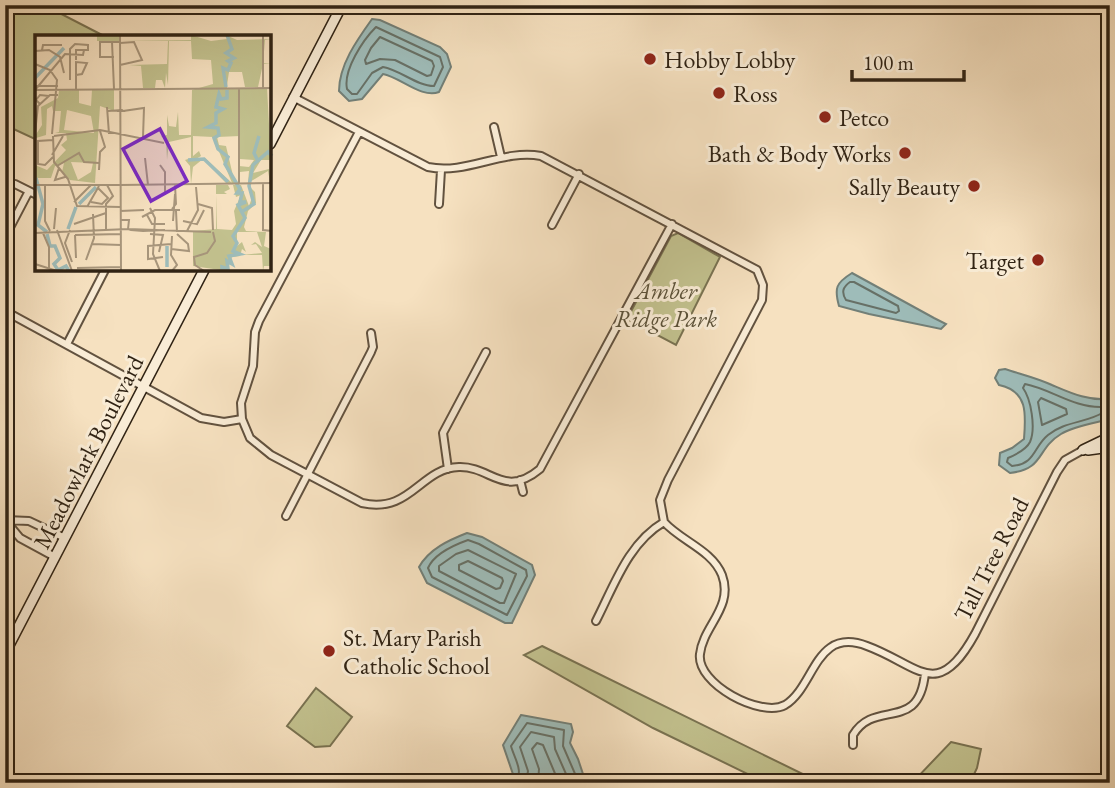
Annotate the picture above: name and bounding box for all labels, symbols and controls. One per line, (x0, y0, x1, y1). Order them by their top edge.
inset map (35, 35, 271, 271)
scale bar (852, 38, 964, 82)
place label: Hobby Lobby (664, 44, 796, 75)
text: 100 m (863, 49, 914, 76)
marker: Hobby Lobby (642, 51, 658, 67)
place label: Ross (733, 78, 778, 109)
marker: Ross (711, 85, 727, 101)
place label: Petco (839, 102, 889, 133)
marker: Petco (817, 109, 833, 125)
place label: Bath & Body Works (708, 138, 891, 169)
marker: Bath & Body Works (897, 145, 913, 161)
place label: Sally Beauty (849, 171, 960, 202)
marker: Sally Beauty (966, 178, 982, 194)
place label: Target (966, 245, 1024, 276)
marker: Target (1030, 252, 1046, 268)
park label: Amber Ridge Park (615, 275, 717, 334)
street label: Meadowlark Boulevard (26, 349, 151, 554)
street label: Tall Tree Road (947, 491, 1036, 626)
place label: St. Mary Parish Catholic School (343, 622, 490, 681)
marker: St. Mary Parish Catholic School (321, 643, 337, 659)

